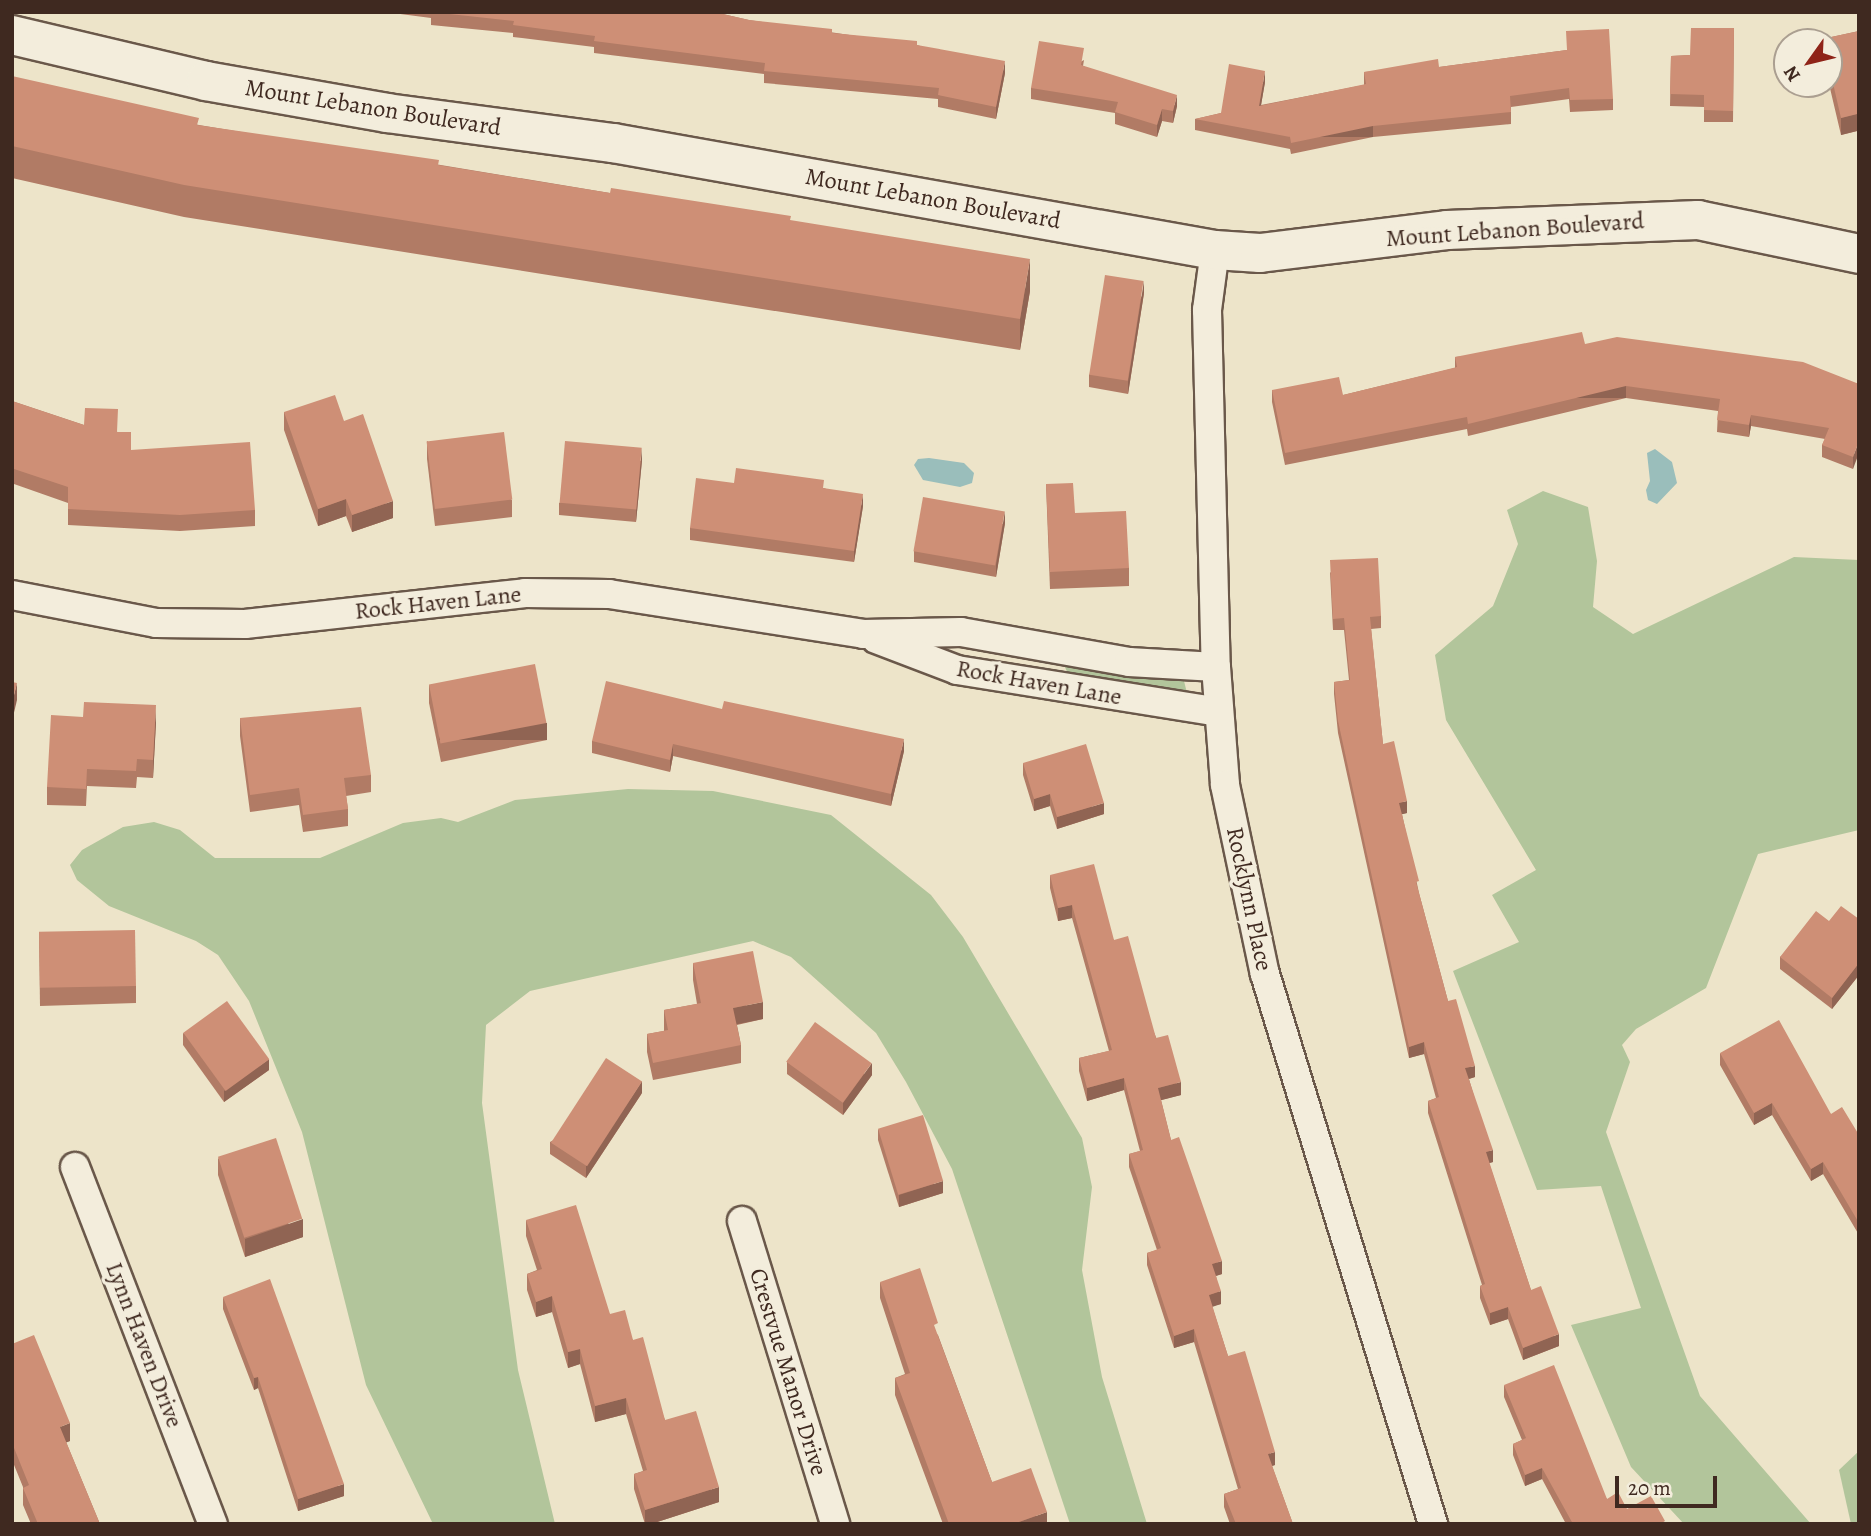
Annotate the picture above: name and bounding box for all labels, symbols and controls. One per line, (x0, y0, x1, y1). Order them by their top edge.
north arrow (1773, 28, 1843, 98)
text: N (1778, 61, 1807, 87)
street label: Mount Lebanon Boulevard (243, 74, 503, 142)
street label: Mount Lebanon Boulevard (803, 162, 1063, 236)
street label: Mount Lebanon Boulevard (1385, 207, 1645, 253)
street label: Rock Haven Lane (353, 580, 523, 626)
street label: Rock Haven Lane (954, 654, 1124, 712)
street label: Rocklynn Place (1220, 824, 1278, 974)
street label: Lynn Haven Drive (99, 1258, 189, 1432)
street label: Crestvue Manor Drive (743, 1265, 833, 1479)
scale bar (1619, 1462, 1720, 1506)
text: 20 m (1628, 1474, 1671, 1502)

